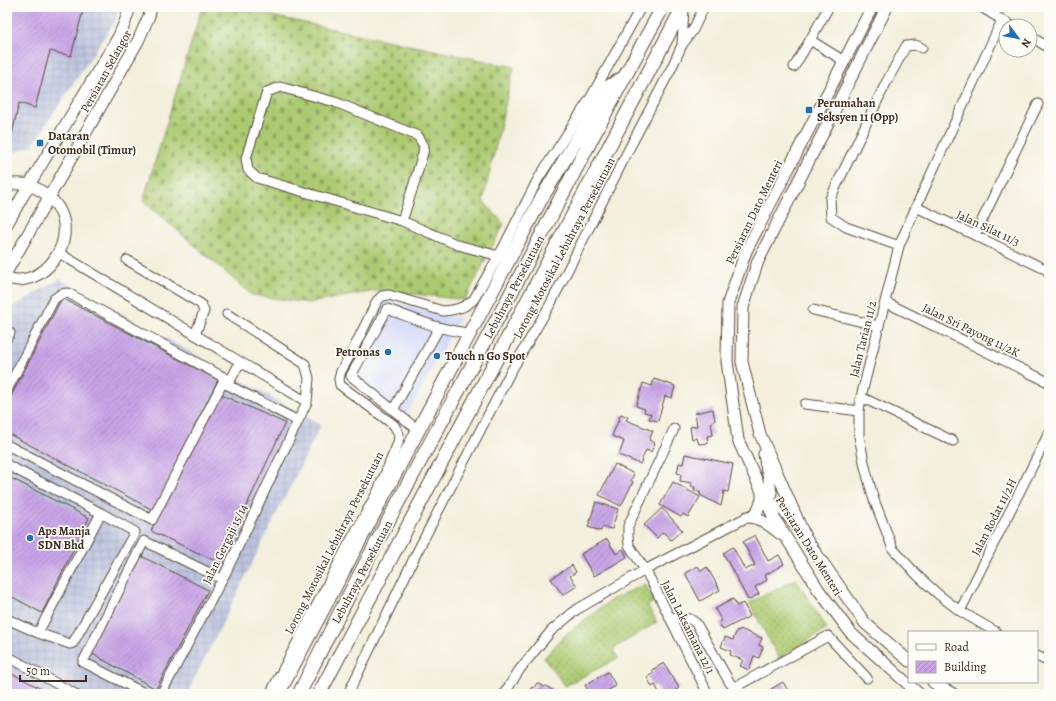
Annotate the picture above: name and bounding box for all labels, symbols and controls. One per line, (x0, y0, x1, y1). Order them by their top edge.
north arrow (998, 18, 1038, 58)
street label: Persiaran Selangor (77, 27, 136, 115)
text: N (1018, 36, 1035, 50)
place label: Perumahan Seksyen 11 (Opp) (817, 95, 898, 125)
marker: Perumahan Seksyen 11 (Opp) (804, 105, 814, 115)
place label: Dataran Otomobil (Timur) (48, 128, 136, 158)
marker: Dataran Otomobil (Timur) (35, 138, 45, 148)
street label: Lorong Motosikal Lebuhraya Persekutuan (510, 155, 618, 341)
street label: Persiaran Dato Menteri (722, 157, 786, 267)
street label: Jalan Silat 11/3 (954, 206, 1022, 250)
street label: Lebuhraya Persekutuan (481, 233, 547, 341)
street label: Jalan Tarian 11/2 (846, 299, 880, 379)
street label: Jalan Sri Payong 11/2K (920, 299, 1023, 361)
place label: Petronas (336, 344, 380, 360)
marker: Petronas (383, 347, 393, 357)
place label: Touch n Go Spot (445, 348, 526, 364)
marker: Touch n Go Spot (432, 351, 442, 361)
street label: Lorong Motosikal Lebuhraya Persekutuan (282, 449, 386, 637)
street label: Jalan Rodat 11/2H (968, 476, 1020, 558)
street label: Persiaran Dato Menteri (772, 493, 846, 599)
street label: Jalan Gergaji 15/14 (199, 501, 252, 587)
street label: Lebuhraya Persekutuan (329, 518, 395, 626)
place label: Aps Manja SDN Bhd (37, 523, 90, 553)
marker: Aps Manja SDN Bhd (25, 533, 35, 543)
street label: Jalan Laksamana 12/1 (658, 578, 718, 676)
legend (908, 631, 1038, 683)
text: Road (944, 639, 970, 655)
scale bar (20, 657, 86, 683)
text: Building (944, 659, 986, 675)
text: 50 m (26, 663, 50, 679)

